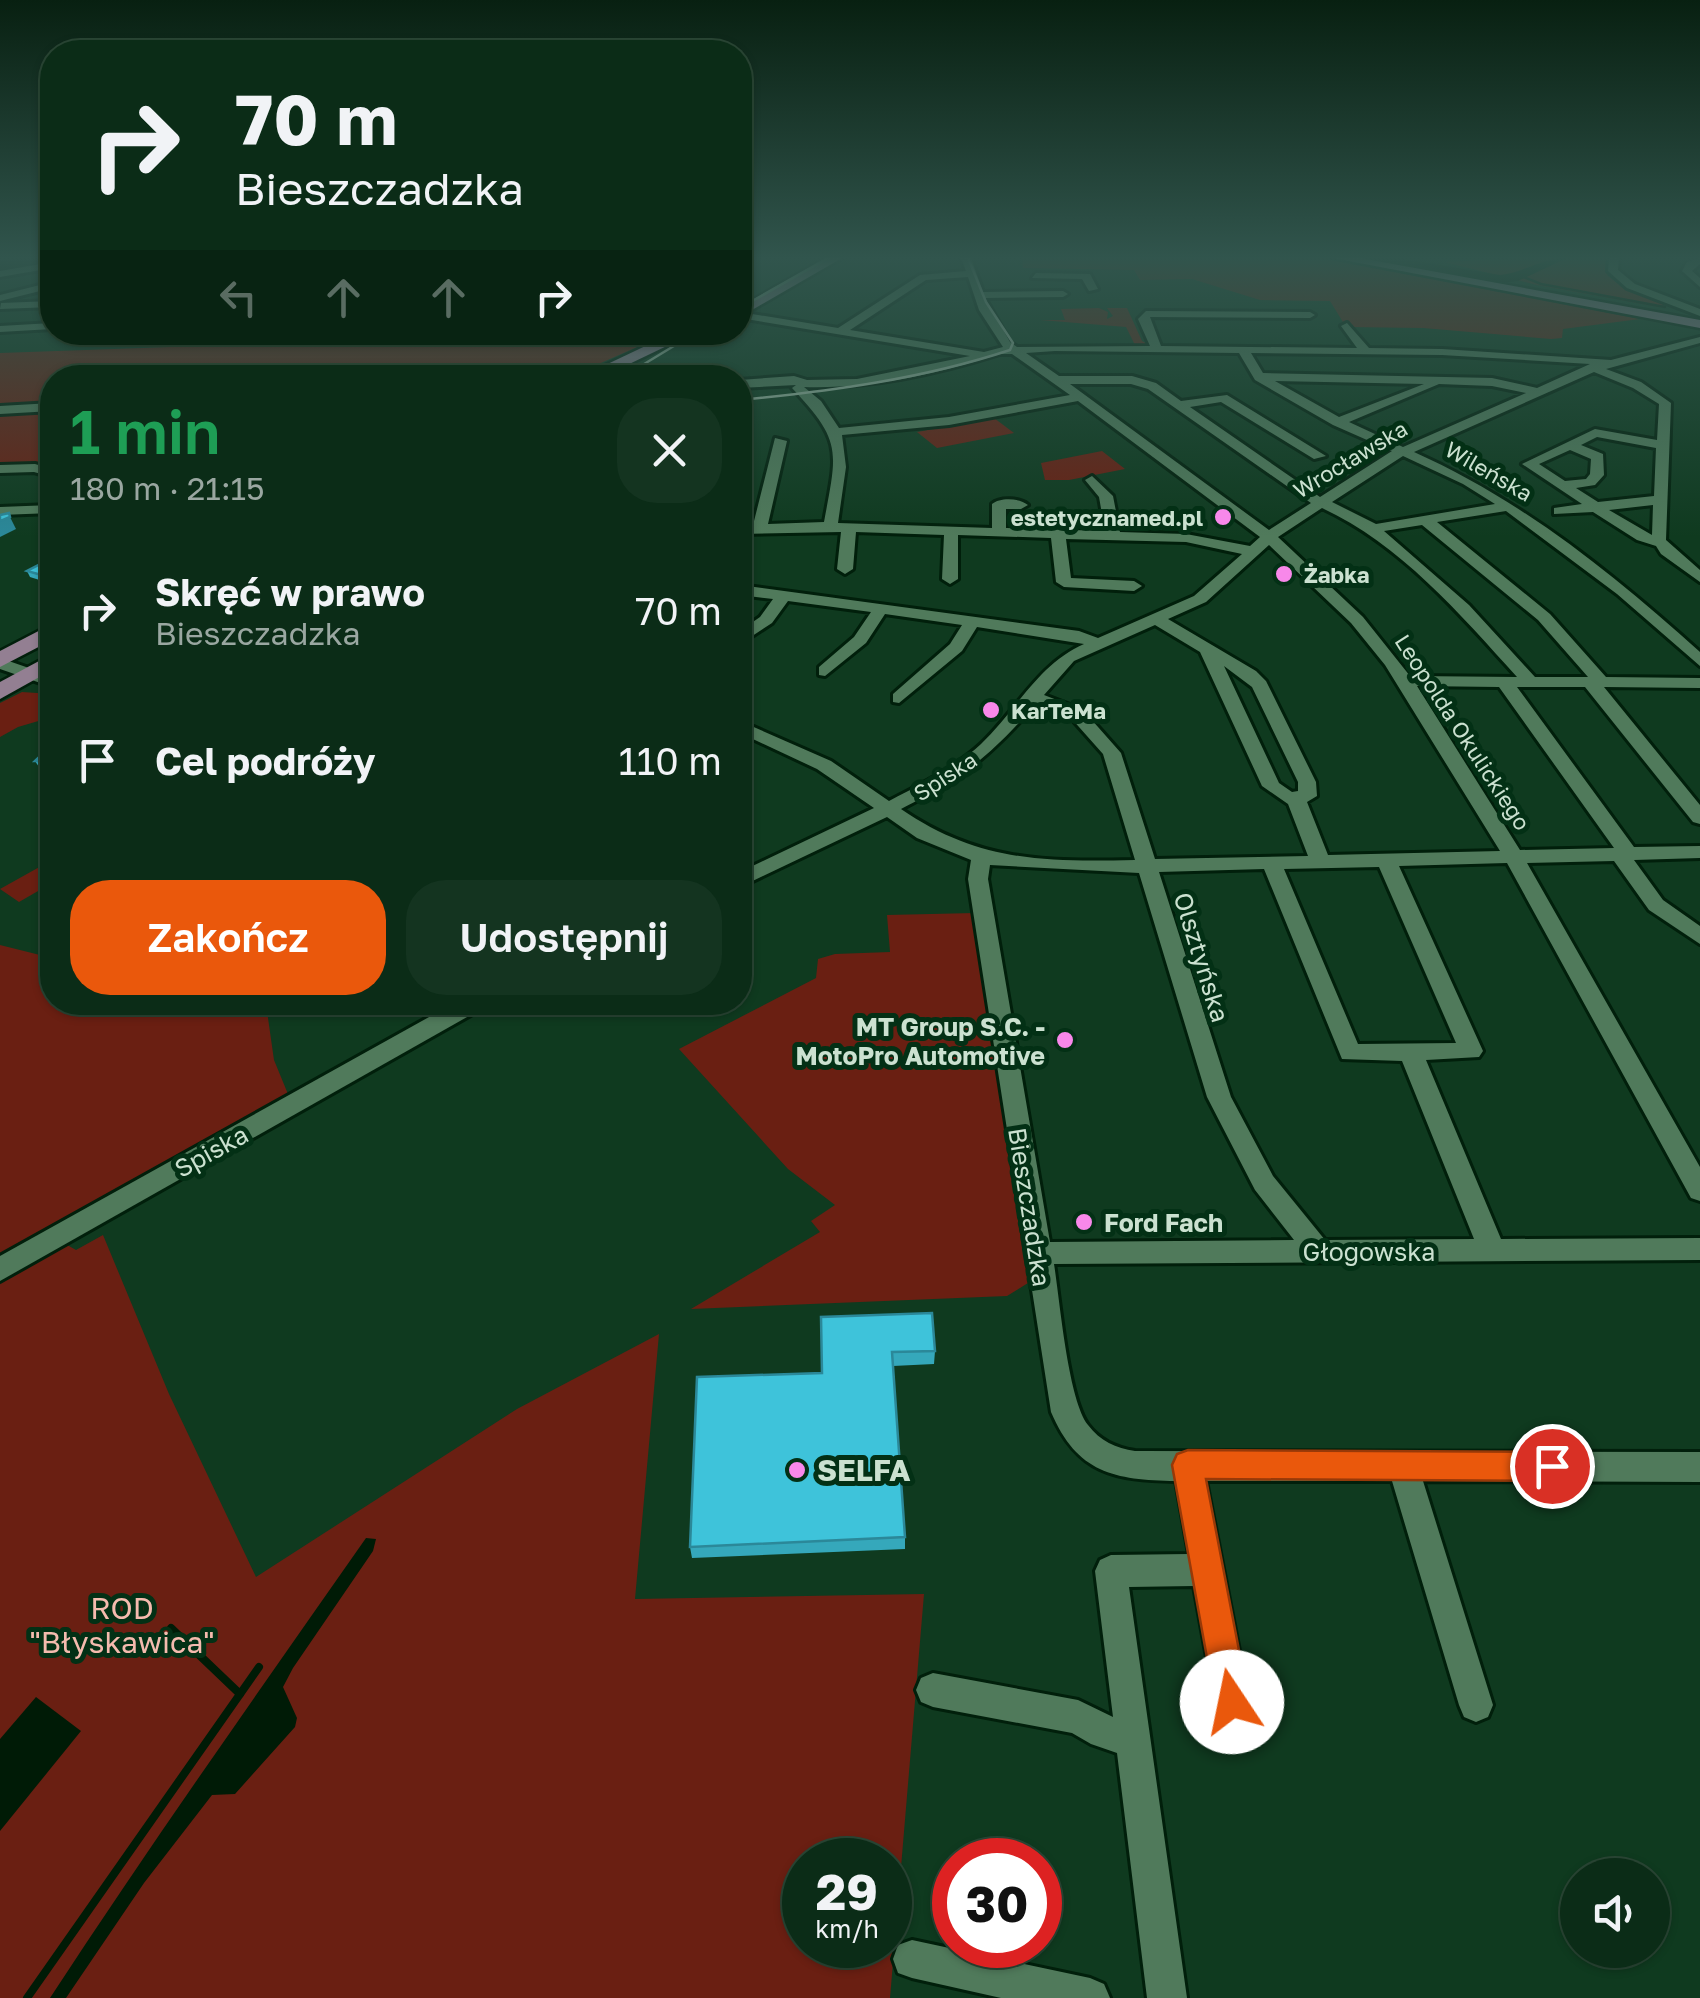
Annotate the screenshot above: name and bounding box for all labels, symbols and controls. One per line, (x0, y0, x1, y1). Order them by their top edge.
text: 70 m (235, 76, 397, 160)
icon: right (70, 80, 200, 210)
text: Bieszczadzka (235, 161, 524, 215)
icon: left (211, 270, 266, 325)
icon: ahead (316, 270, 371, 325)
icon: ahead (421, 270, 476, 325)
icon: right (526, 270, 581, 325)
text: 1 min (70, 395, 220, 467)
button: close (617, 398, 722, 503)
street label: Wrocławska (1288, 414, 1412, 504)
street label: Wileńska (1440, 435, 1538, 507)
text: 180 m · 21:15 (70, 469, 265, 507)
place label: estetycznamed.pl (1011, 504, 1203, 531)
marker: estetycznamed.pl (1212, 506, 1234, 528)
place label: Żabka (1304, 561, 1369, 588)
marker: Żabka (1273, 563, 1295, 585)
text: Skręć w prawo (155, 569, 425, 614)
icon: right (70, 583, 125, 638)
text: 70 m (635, 588, 722, 633)
text: Bieszczadzka (155, 614, 361, 652)
street label: Leopolda Okulickiego (1390, 629, 1536, 835)
place label: KarTeMa (1011, 697, 1106, 724)
marker: KarTeMa (980, 699, 1002, 721)
icon: arrive (70, 733, 125, 788)
text: Cel podróży (155, 738, 376, 783)
text: 110 m (618, 738, 722, 783)
street label: Spiska (908, 746, 982, 806)
button: Zakończ (70, 880, 386, 995)
button: Udostępnij (406, 880, 722, 995)
street label: Olsztyńska (1168, 888, 1236, 1026)
place label: MT Group S.C. - MotoPro Automotive (795, 1011, 1045, 1071)
marker: MT Group S.C. - MotoPro Automotive (1054, 1029, 1076, 1051)
street label: Spiska (169, 1118, 253, 1184)
street label: Bieszczadzka (1002, 1125, 1058, 1289)
place label: Ford Fach (1104, 1207, 1223, 1238)
marker: Ford Fach (1073, 1211, 1095, 1233)
street label: Głogowska (1303, 1236, 1435, 1267)
pin (1510, 1424, 1595, 1509)
icon: arrive (1525, 1439, 1580, 1494)
place label: SELFA (817, 1452, 911, 1488)
marker: SELFA (786, 1459, 808, 1481)
park label: ROD "Błyskawica" (29, 1590, 215, 1660)
position arrow (1180, 1650, 1284, 1754)
speed limit sign: 30 (932, 1838, 1062, 1968)
map controls (1560, 1858, 1670, 1968)
button: sound (1560, 1858, 1670, 1968)
text: 29 (816, 1861, 878, 1921)
text: km/h (815, 1913, 879, 1944)

